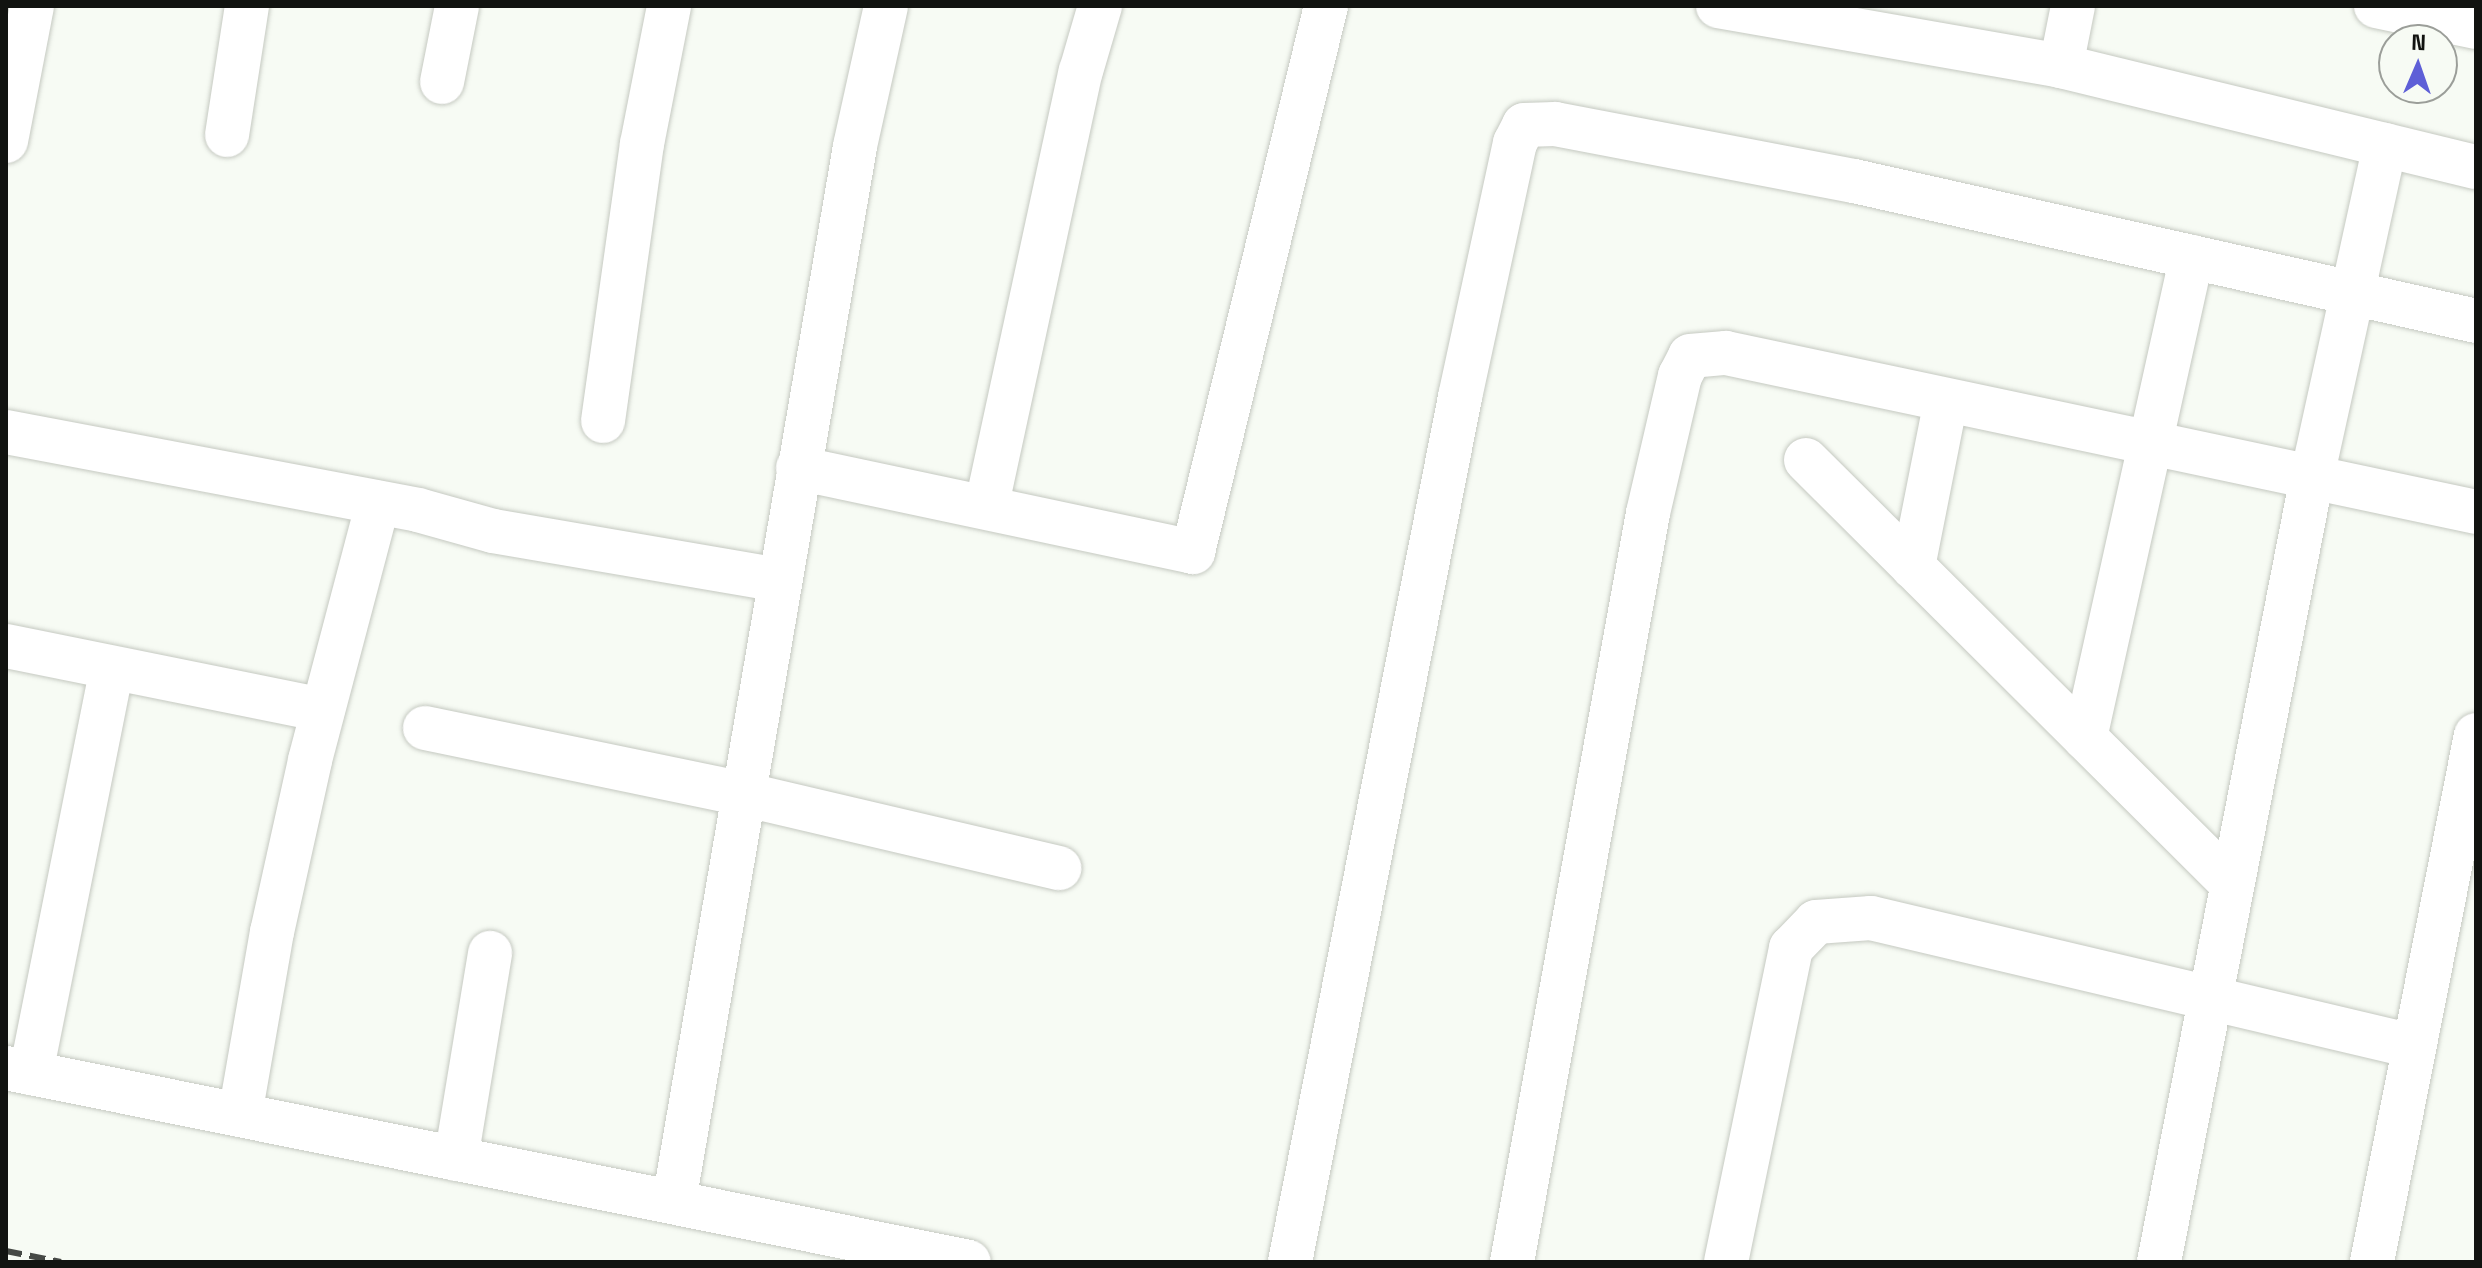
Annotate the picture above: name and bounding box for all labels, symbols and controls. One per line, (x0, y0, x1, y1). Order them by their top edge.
north arrow (2378, 24, 2458, 104)
text: N (2411, 28, 2427, 56)

